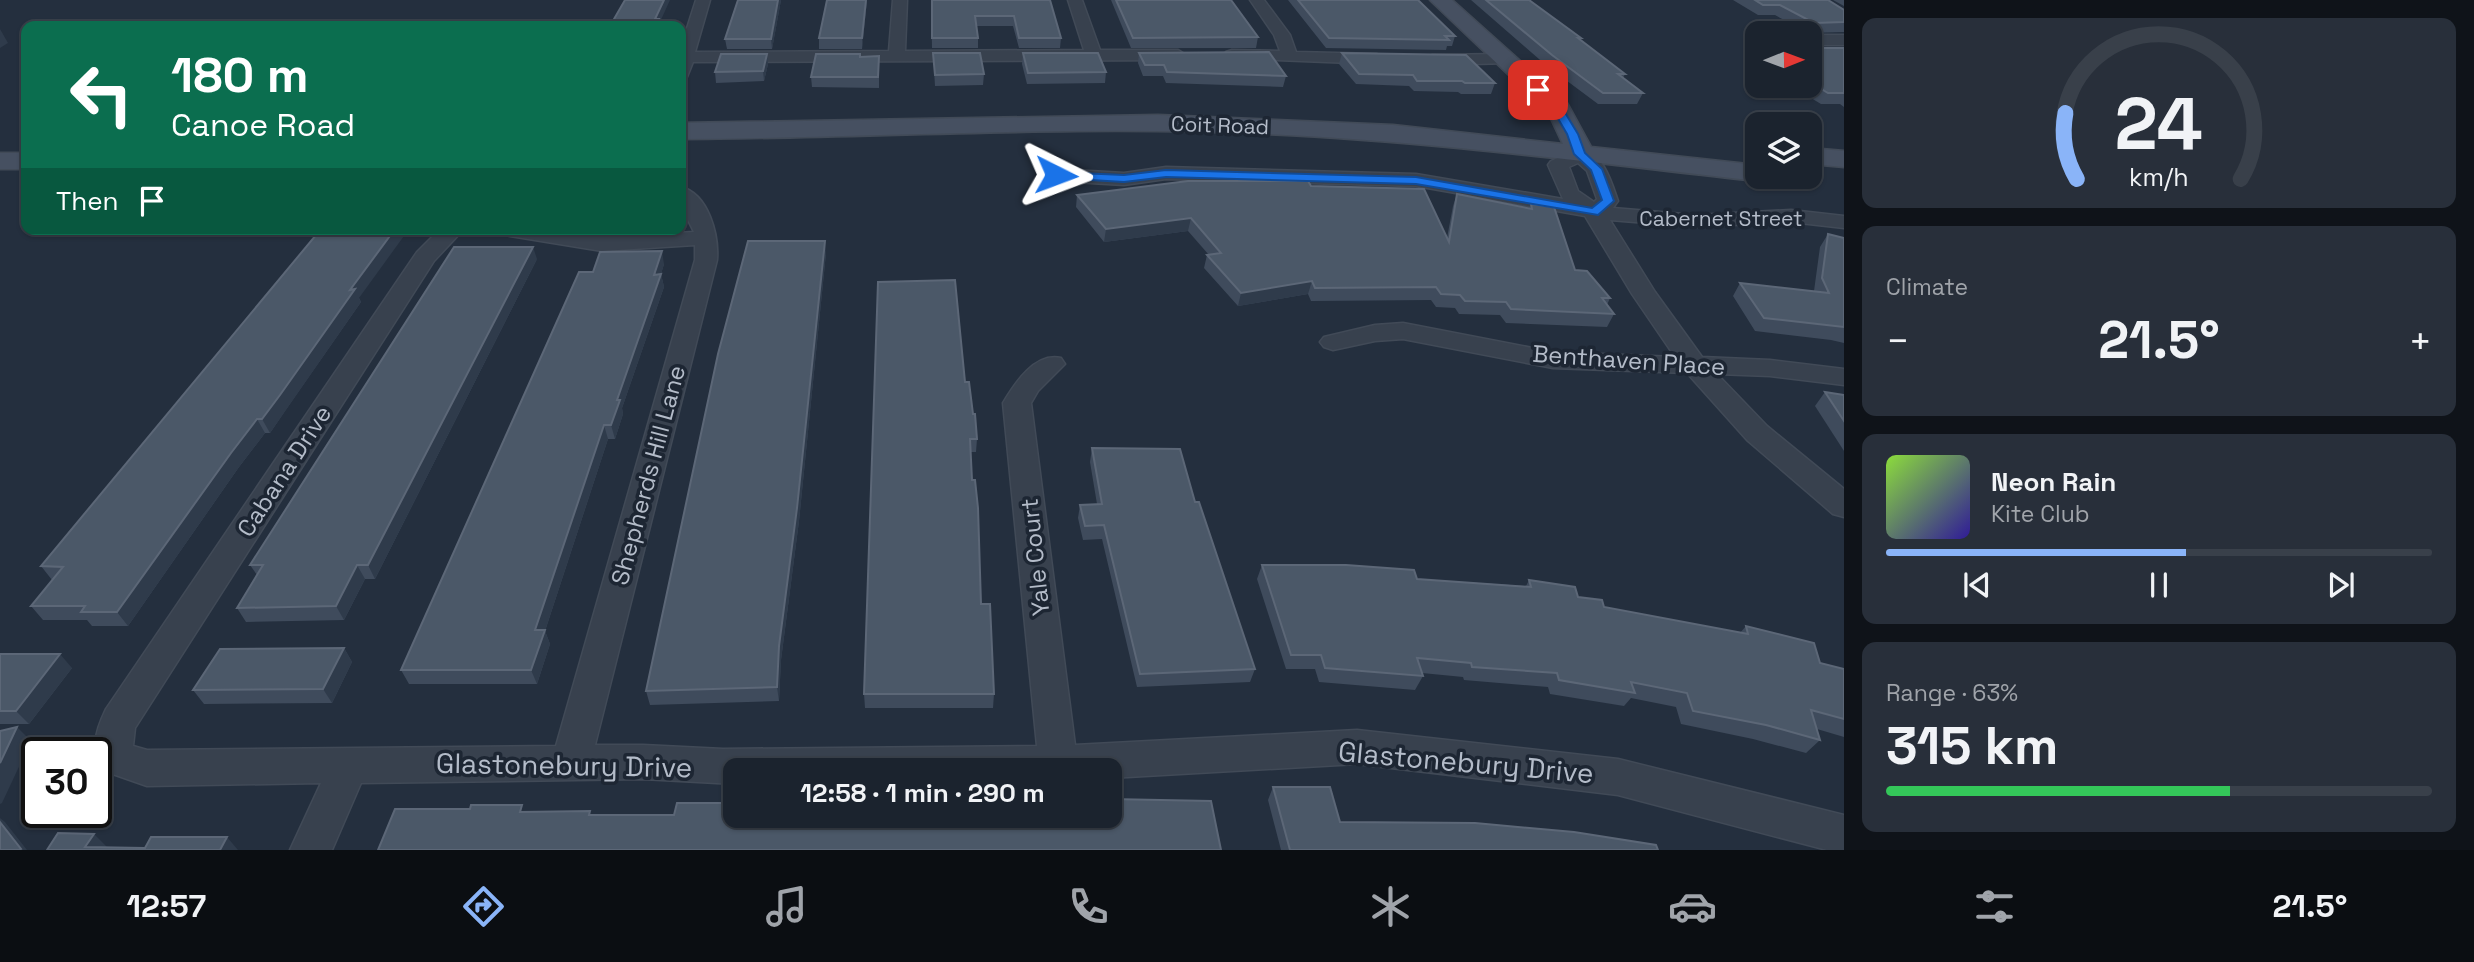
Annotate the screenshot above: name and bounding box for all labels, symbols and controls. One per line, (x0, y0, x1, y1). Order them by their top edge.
north arrow (1745, 21, 1822, 98)
map controls (1745, 21, 1822, 189)
text: 180 m (171, 44, 309, 106)
icon: left (56, 49, 147, 140)
pin (1508, 60, 1568, 120)
icon: arrive (1519, 71, 1557, 109)
text: 24 (2115, 77, 2203, 170)
text: Canoe Road (171, 105, 355, 145)
street label: Coit Road (1170, 110, 1270, 140)
button: layers (1745, 112, 1822, 189)
position arrow (1019, 138, 1093, 212)
text: km/h (2129, 161, 2189, 193)
icon: arrive (133, 182, 171, 220)
text: Then (56, 184, 119, 218)
street label: Cabernet Street (1639, 205, 1803, 232)
text: Climate (1886, 272, 1968, 302)
text: 21.5° (2098, 307, 2220, 373)
text: − (1886, 317, 1910, 365)
text: + (2408, 317, 2432, 365)
street label: Benthaven Place (1532, 338, 1726, 382)
street label: Shepherds Hill Lane (604, 362, 692, 588)
street label: Cabana Drive (230, 399, 338, 543)
text: Neon Rain (1991, 465, 2116, 499)
street label: Yale Court (1013, 497, 1057, 617)
text: Kite Club (1991, 499, 2090, 529)
icon: previous (1958, 566, 1996, 604)
icon: pause (2140, 566, 2178, 604)
icon: next (2322, 566, 2360, 604)
text: Range · 63% (1886, 678, 2018, 708)
text: 315 km (1886, 713, 2058, 779)
street label: Glastonebury Drive (1337, 733, 1595, 791)
speed limit sign: 30 (21, 737, 112, 828)
street label: Glastonebury Drive (436, 745, 692, 785)
text: 12:58 · 1 min · 290 m (800, 776, 1045, 810)
icon: directions (459, 882, 508, 931)
icon: music (762, 882, 811, 931)
icon: phone (1064, 882, 1113, 931)
icon: climate (1366, 882, 1415, 931)
icon: car (1668, 882, 1717, 931)
icon: filters (1970, 882, 2019, 931)
text: 12:57 (127, 886, 206, 926)
text: 21.5° (2272, 886, 2347, 926)

